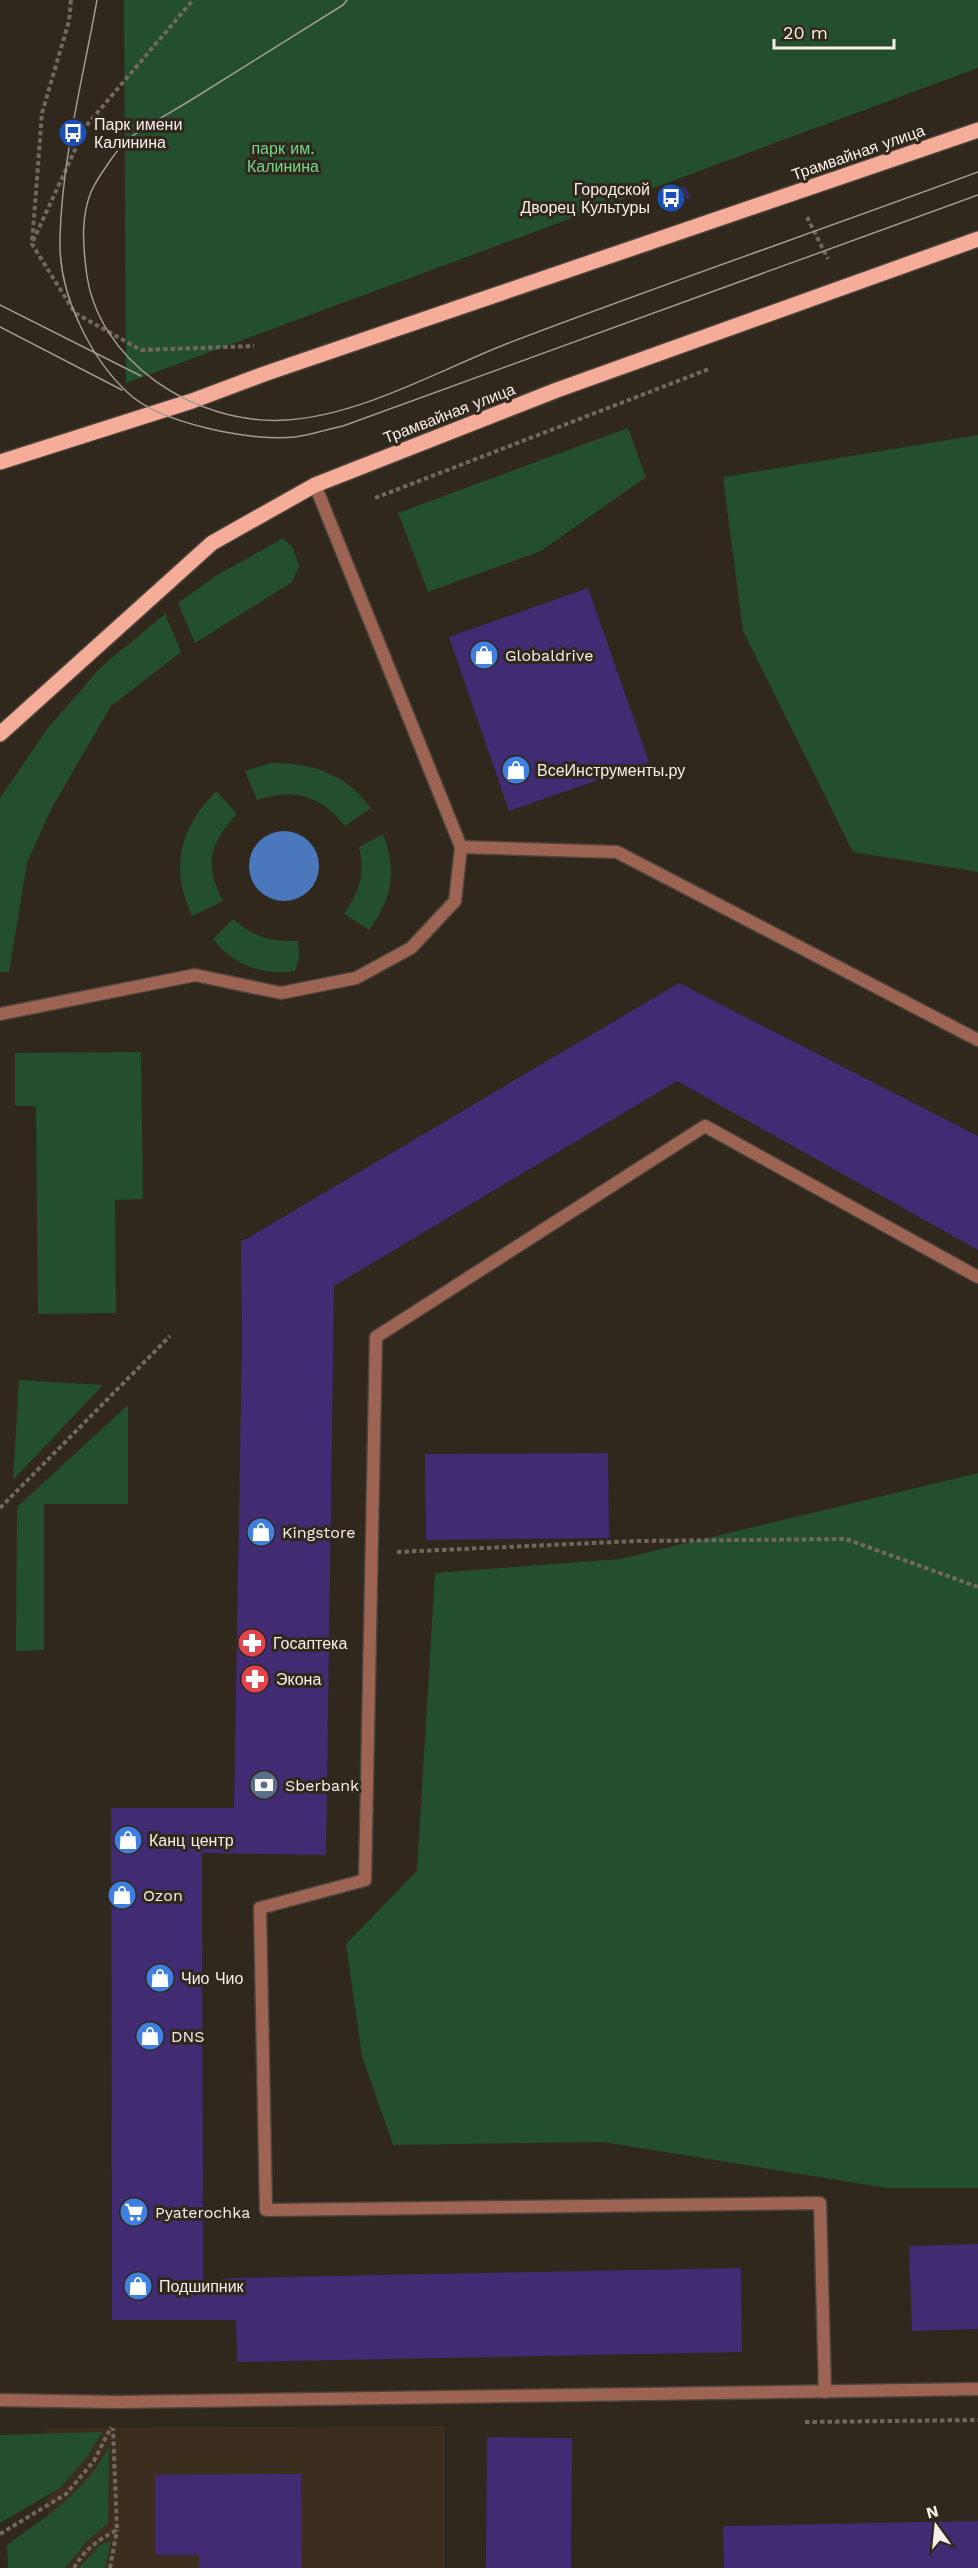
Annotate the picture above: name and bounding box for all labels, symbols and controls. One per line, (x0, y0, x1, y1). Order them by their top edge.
scale bar (774, 12, 894, 50)
text: 20 m (783, 22, 828, 43)
place label: Парк имени Калинина (94, 115, 182, 152)
bus stop icon: Парк имени Калинина (57, 117, 89, 149)
street label: Трамвайная улица (789, 121, 927, 184)
park label: парк им. Калинина (247, 139, 319, 176)
place label: Городской Дворец Культуры (520, 180, 650, 217)
bus stop icon: Городской Дворец Культуры (655, 182, 687, 214)
street label: Трамвайная улица (381, 380, 518, 447)
shop icon: Globaldrive (468, 639, 500, 671)
place label: Globaldrive (505, 646, 593, 665)
shop icon: ВсеИнструменты.ру (500, 754, 532, 786)
place label: ВсеИнструменты.ру (537, 761, 685, 780)
shop icon: Kingstore (245, 1516, 277, 1548)
place label: Kingstore (282, 1523, 355, 1542)
pharmacy icon: Госаптека (236, 1627, 268, 1659)
place label: Госаптека (273, 1634, 347, 1653)
pharmacy icon: Экона (239, 1663, 271, 1695)
place label: Экона (276, 1670, 321, 1689)
bank icon: Sberbank (248, 1769, 280, 1801)
place label: Sberbank (285, 1776, 359, 1795)
shop icon: Канц центр (112, 1824, 144, 1856)
place label: Канц центр (149, 1831, 234, 1850)
shop icon: Ozon (106, 1879, 138, 1911)
place label: Ozon (143, 1886, 183, 1905)
shop icon: Чио Чио (144, 1962, 176, 1994)
place label: Чио Чио (181, 1969, 244, 1988)
shop icon: DNS (134, 2020, 166, 2052)
place label: DNS (171, 2027, 205, 2046)
supermarket icon: Pyaterochka (118, 2196, 150, 2228)
place label: Pyaterochka (155, 2203, 250, 2222)
shop icon: Подшипник (122, 2270, 154, 2302)
place label: Подшипник (159, 2277, 245, 2296)
north arrow (906, 2496, 966, 2556)
text: N (924, 2501, 940, 2523)

